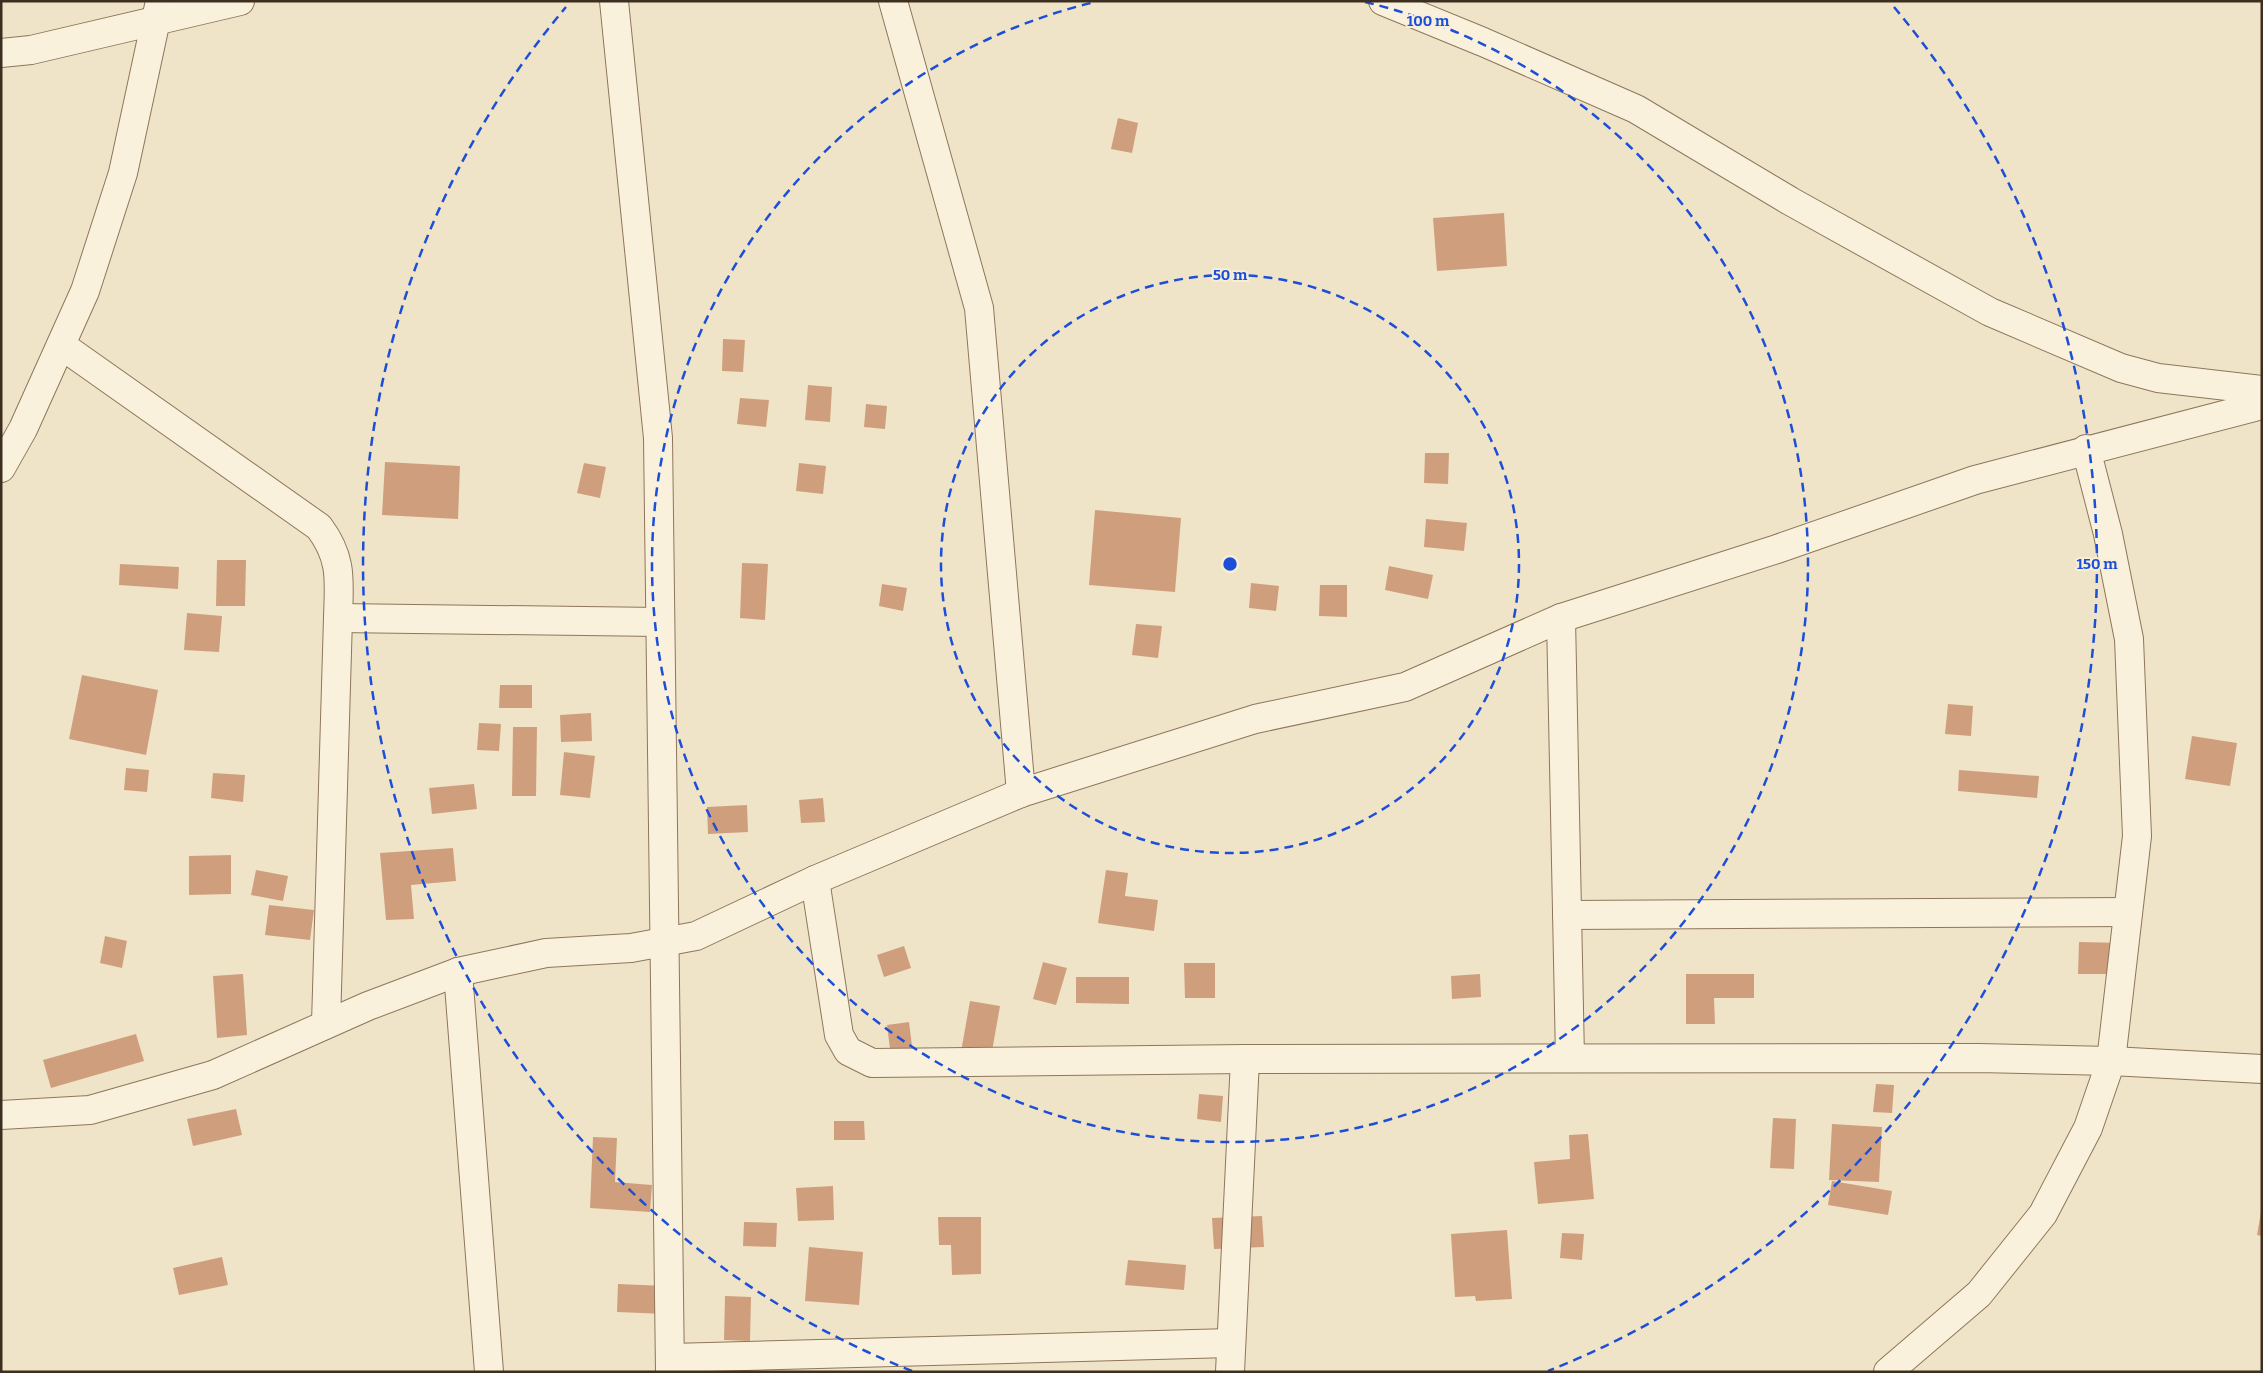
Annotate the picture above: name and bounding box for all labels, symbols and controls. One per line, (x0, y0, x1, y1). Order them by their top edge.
text: 100 m (1407, 12, 1450, 30)
text: 50 m (1213, 266, 1248, 284)
centre of rings (1221, 555, 1239, 573)
text: 150 m (2076, 555, 2118, 573)

